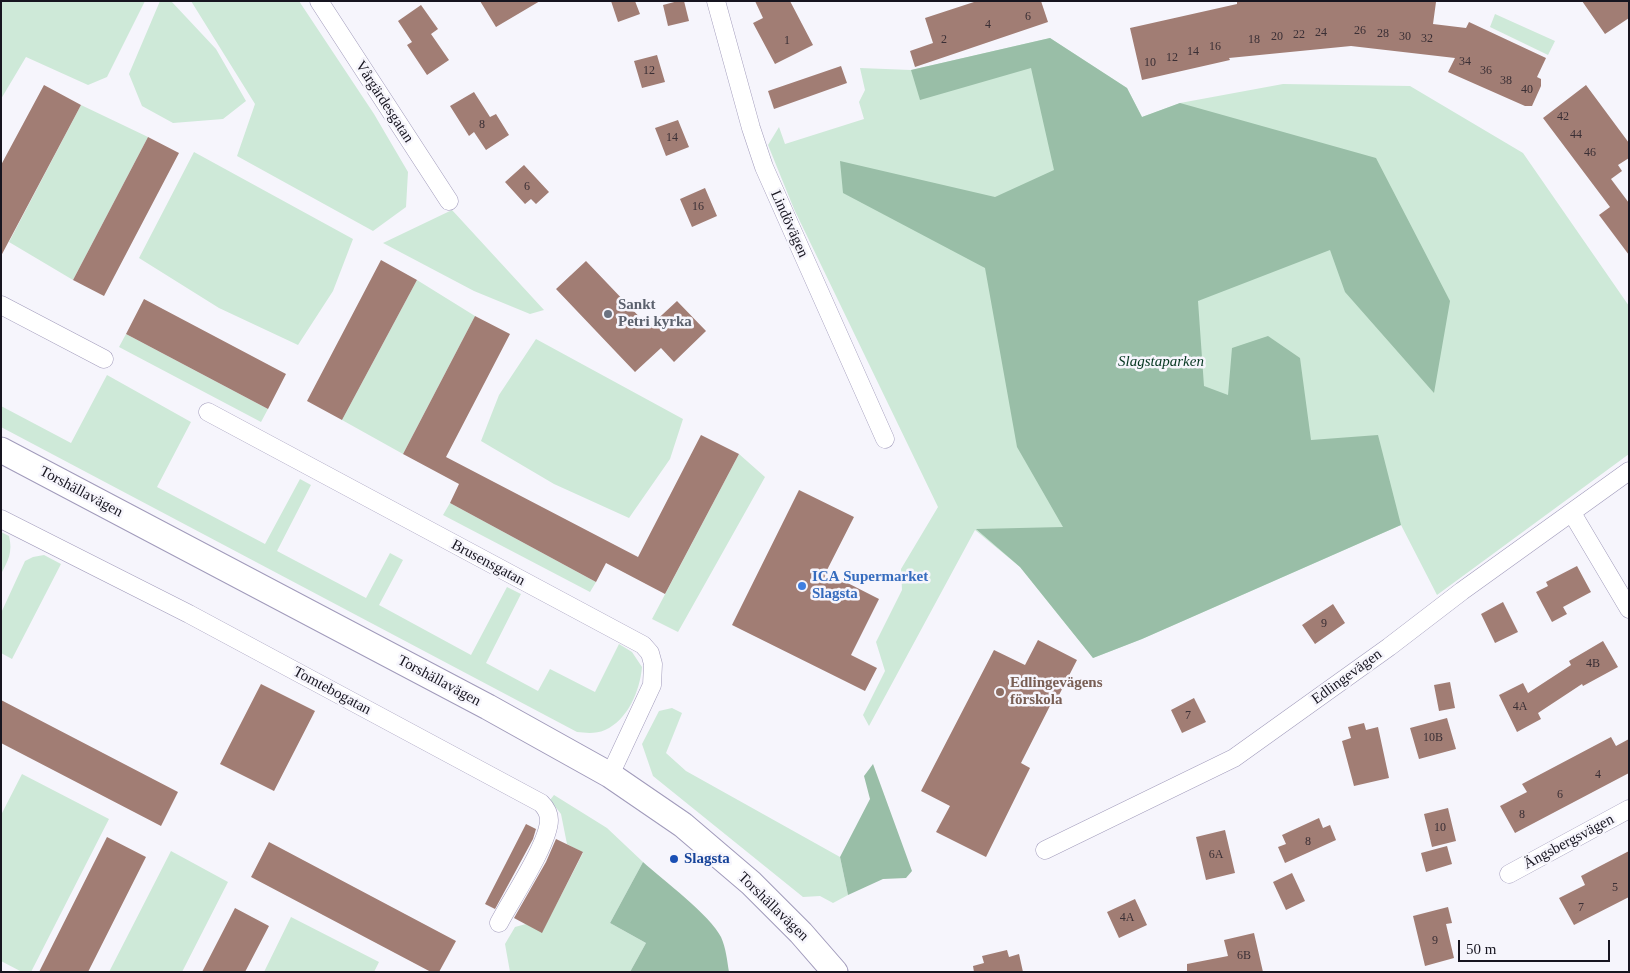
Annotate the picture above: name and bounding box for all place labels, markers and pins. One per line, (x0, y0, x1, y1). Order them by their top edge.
place label: Sankt Petri kyrka (618, 296, 692, 331)
marker: Sankt Petri kyrka (602, 308, 614, 320)
place label: ICA Supermarket Slagsta (812, 568, 928, 603)
marker: ICA Supermarket Slagsta (796, 580, 808, 592)
place label: Edlingevägens förskola (1010, 674, 1103, 709)
marker: Edlingevägens förskola (994, 686, 1006, 698)
place label: Slagsta (684, 850, 730, 868)
marker: Slagsta (668, 853, 680, 865)

